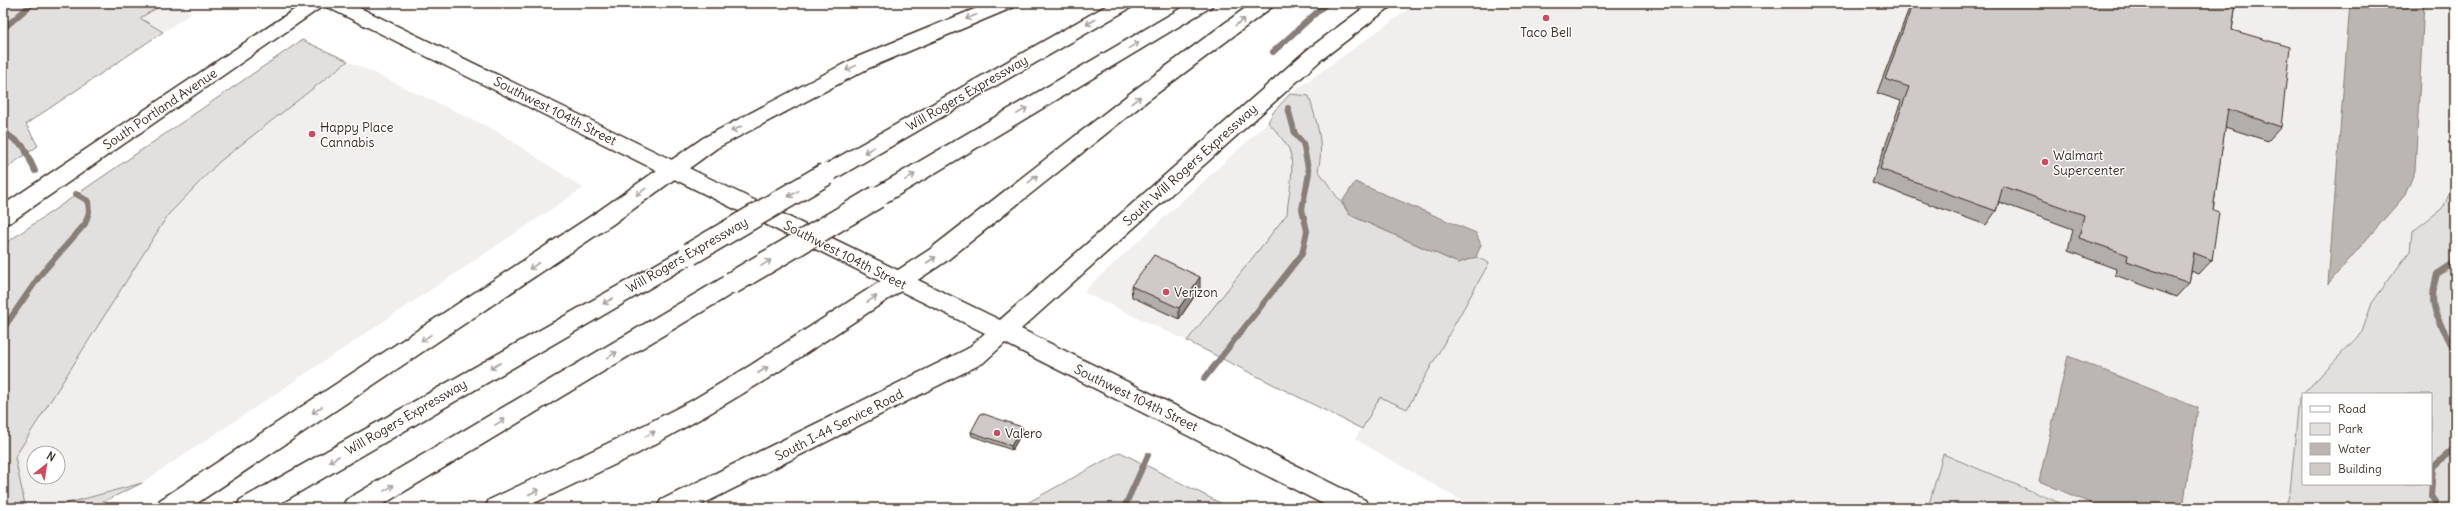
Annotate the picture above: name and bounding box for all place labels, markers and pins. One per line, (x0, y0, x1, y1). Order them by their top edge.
marker: Taco Bell (1541, 13, 1551, 23)
place label: Taco Bell (1520, 24, 1572, 41)
place label: Happy Place Cannabis (320, 119, 394, 151)
marker: Happy Place Cannabis (307, 129, 317, 139)
place label: Walmart Supercenter (2053, 147, 2125, 179)
marker: Walmart Supercenter (2040, 157, 2050, 167)
place label: Verizon (1174, 284, 1218, 301)
marker: Verizon (1161, 287, 1171, 297)
place label: Valero (1005, 425, 1042, 442)
marker: Valero (992, 428, 1002, 438)

